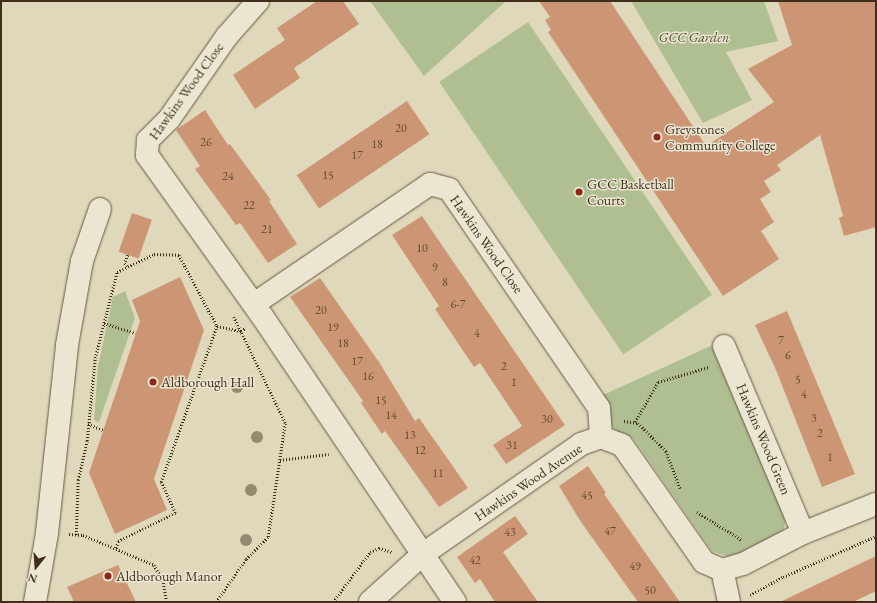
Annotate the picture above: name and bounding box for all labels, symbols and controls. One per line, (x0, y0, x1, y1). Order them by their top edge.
park label: GCC Garden (659, 29, 729, 45)
street label: Hawkins Wood Close (145, 39, 227, 143)
place label: Greystones Community College (665, 121, 776, 154)
house number: 20 (395, 122, 407, 136)
marker: Greystones Community College (652, 132, 662, 142)
house number: 26 (200, 136, 212, 150)
house number: 18 (371, 138, 383, 152)
house number: 17 (351, 149, 363, 163)
house number: 15 (322, 169, 334, 183)
house number: 24 (222, 170, 234, 184)
place label: GCC Basketball Courts (587, 176, 674, 208)
marker: GCC Basketball Courts (574, 187, 584, 197)
street label: Hawkins Wood Close (447, 192, 527, 296)
house number: 22 (243, 199, 255, 213)
house number: 21 (261, 223, 273, 237)
house number: 10 (416, 242, 428, 256)
house number: 9 (432, 261, 438, 275)
house number: 8 (442, 276, 448, 290)
house number: 6-7 (451, 298, 465, 312)
house number: 20 (315, 304, 327, 318)
house number: 19 (327, 321, 339, 335)
house number: 4 (474, 327, 480, 341)
house number: 7 (778, 334, 784, 348)
house number: 18 (337, 337, 349, 351)
house number: 6 (785, 349, 791, 363)
house number: 17 (351, 355, 363, 369)
house number: 2 (501, 360, 507, 374)
house number: 16 (362, 370, 374, 384)
house number: 5 (795, 373, 801, 387)
place label: Aldborough Hall (161, 374, 254, 390)
house number: 1 (511, 376, 517, 390)
marker: Aldborough Hall (148, 377, 158, 387)
street label: Hawkins Wood Green (733, 381, 795, 497)
house number: 4 (801, 388, 807, 402)
house number: 15 (375, 394, 387, 408)
house number: 14 (385, 409, 397, 423)
house number: 3 (811, 412, 817, 426)
house number: 30 (541, 413, 553, 427)
house number: 2 (817, 427, 823, 441)
house number: 13 (404, 429, 416, 443)
house number: 31 (506, 439, 518, 453)
street label: Hawkins Wood Avenue (471, 440, 585, 524)
house number: 12 (414, 444, 426, 458)
house number: 1 (827, 451, 833, 465)
house number: 11 (432, 467, 444, 481)
house number: 45 (581, 489, 593, 503)
house number: 47 (604, 525, 616, 539)
house number: 43 (504, 526, 516, 540)
north arrow (16, 547, 56, 587)
house number: 42 (469, 554, 481, 568)
house number: 49 (629, 560, 641, 574)
place label: Aldborough Manor (116, 568, 222, 584)
text: N (26, 570, 39, 586)
marker: Aldborough Manor (103, 571, 113, 581)
house number: 50 (644, 584, 656, 598)

